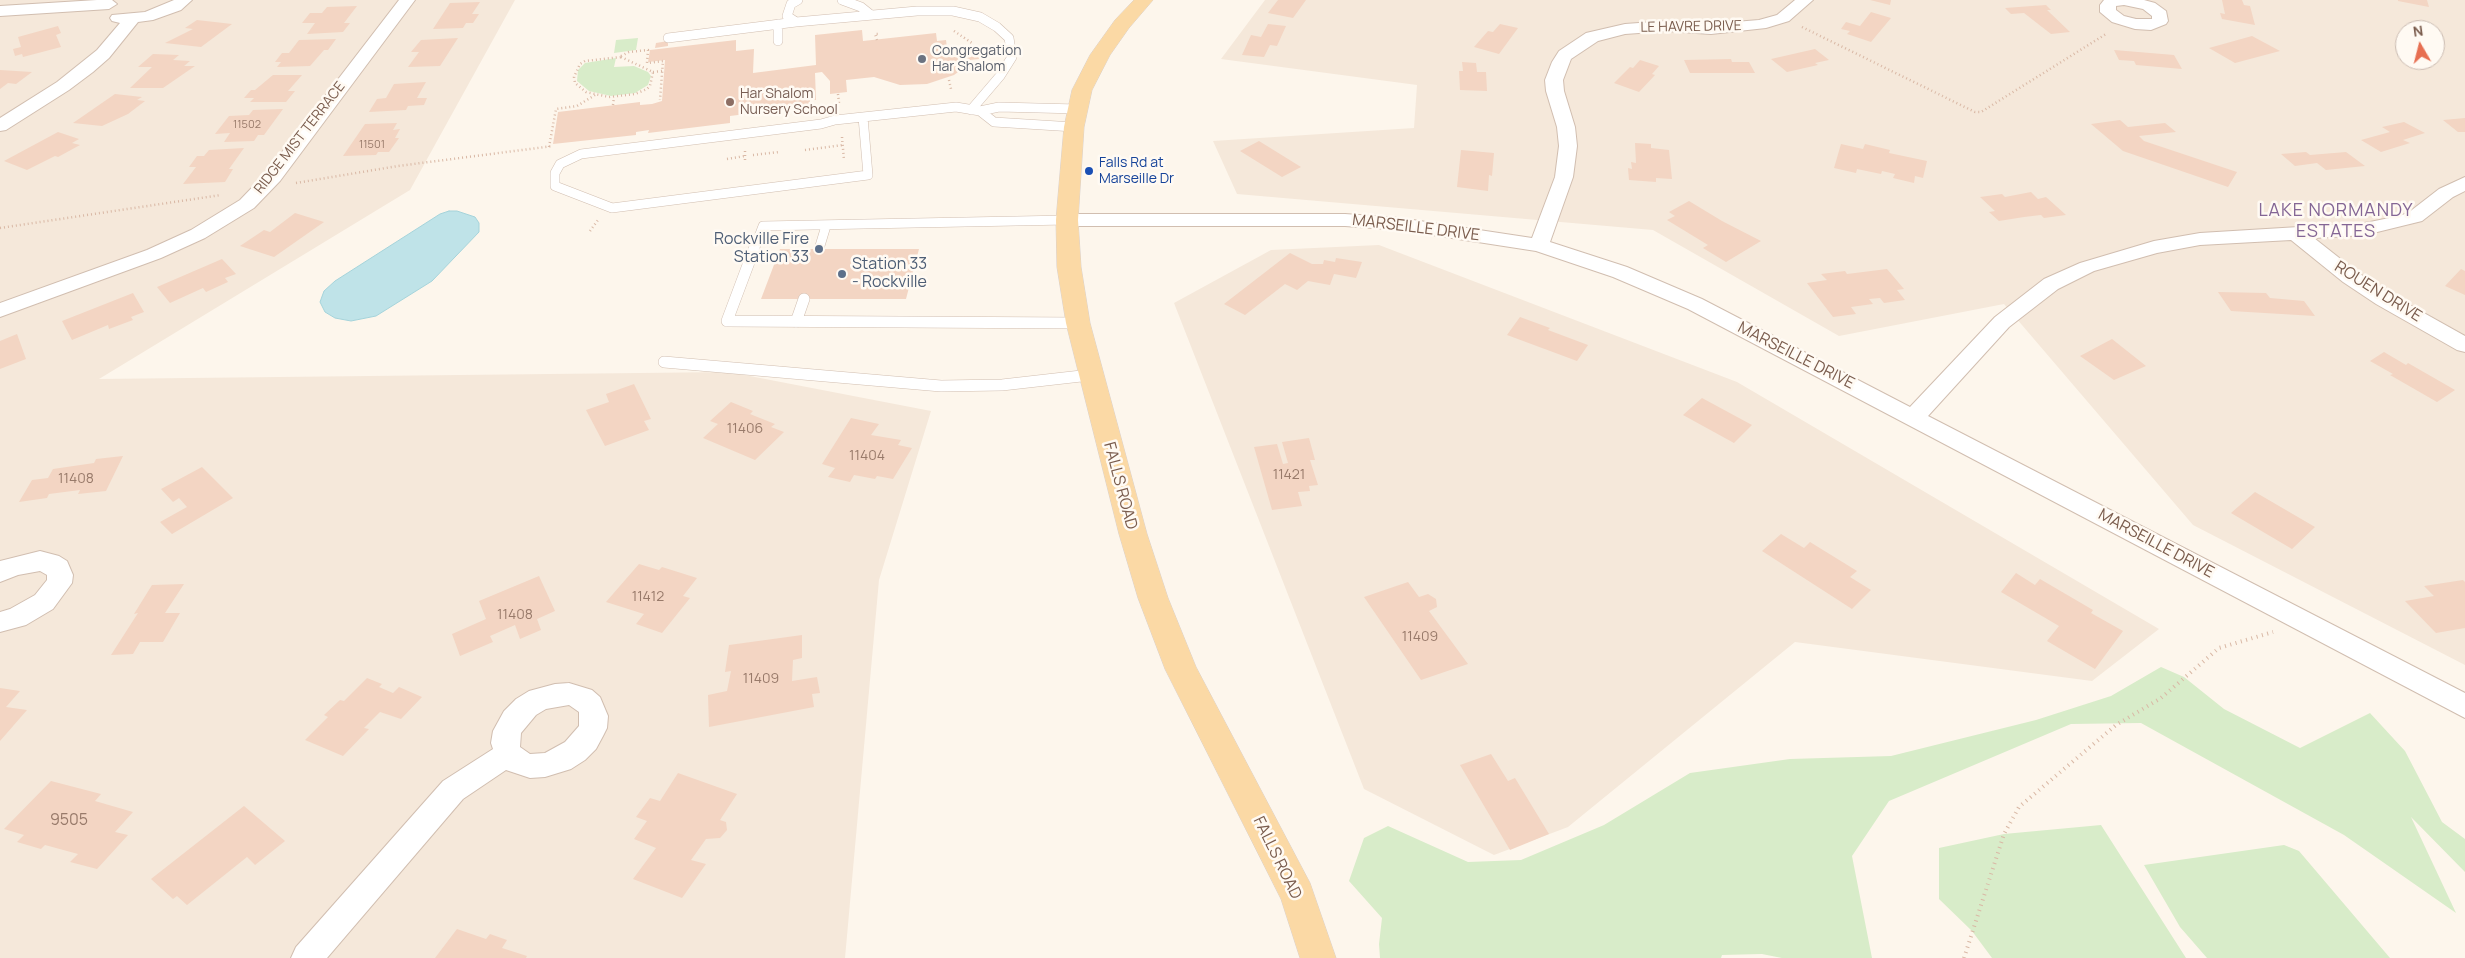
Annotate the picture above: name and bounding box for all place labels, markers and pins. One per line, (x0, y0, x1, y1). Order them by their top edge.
place label: Congregation Har Shalom (932, 43, 1022, 75)
marker: Congregation Har Shalom (916, 53, 928, 65)
place label: Har Shalom Nursery School (740, 86, 838, 118)
marker: Har Shalom Nursery School (724, 96, 736, 108)
place label: Falls Rd at Marseille Dr (1099, 155, 1174, 188)
marker: Falls Rd at Marseille Dr (1083, 165, 1095, 177)
place label: Rockville Fire Station 33 (714, 230, 809, 268)
marker: Rockville Fire Station 33 (813, 243, 825, 255)
place label: Station 33 - Rockville (852, 255, 927, 293)
marker: Station 33 - Rockville (836, 268, 848, 280)

